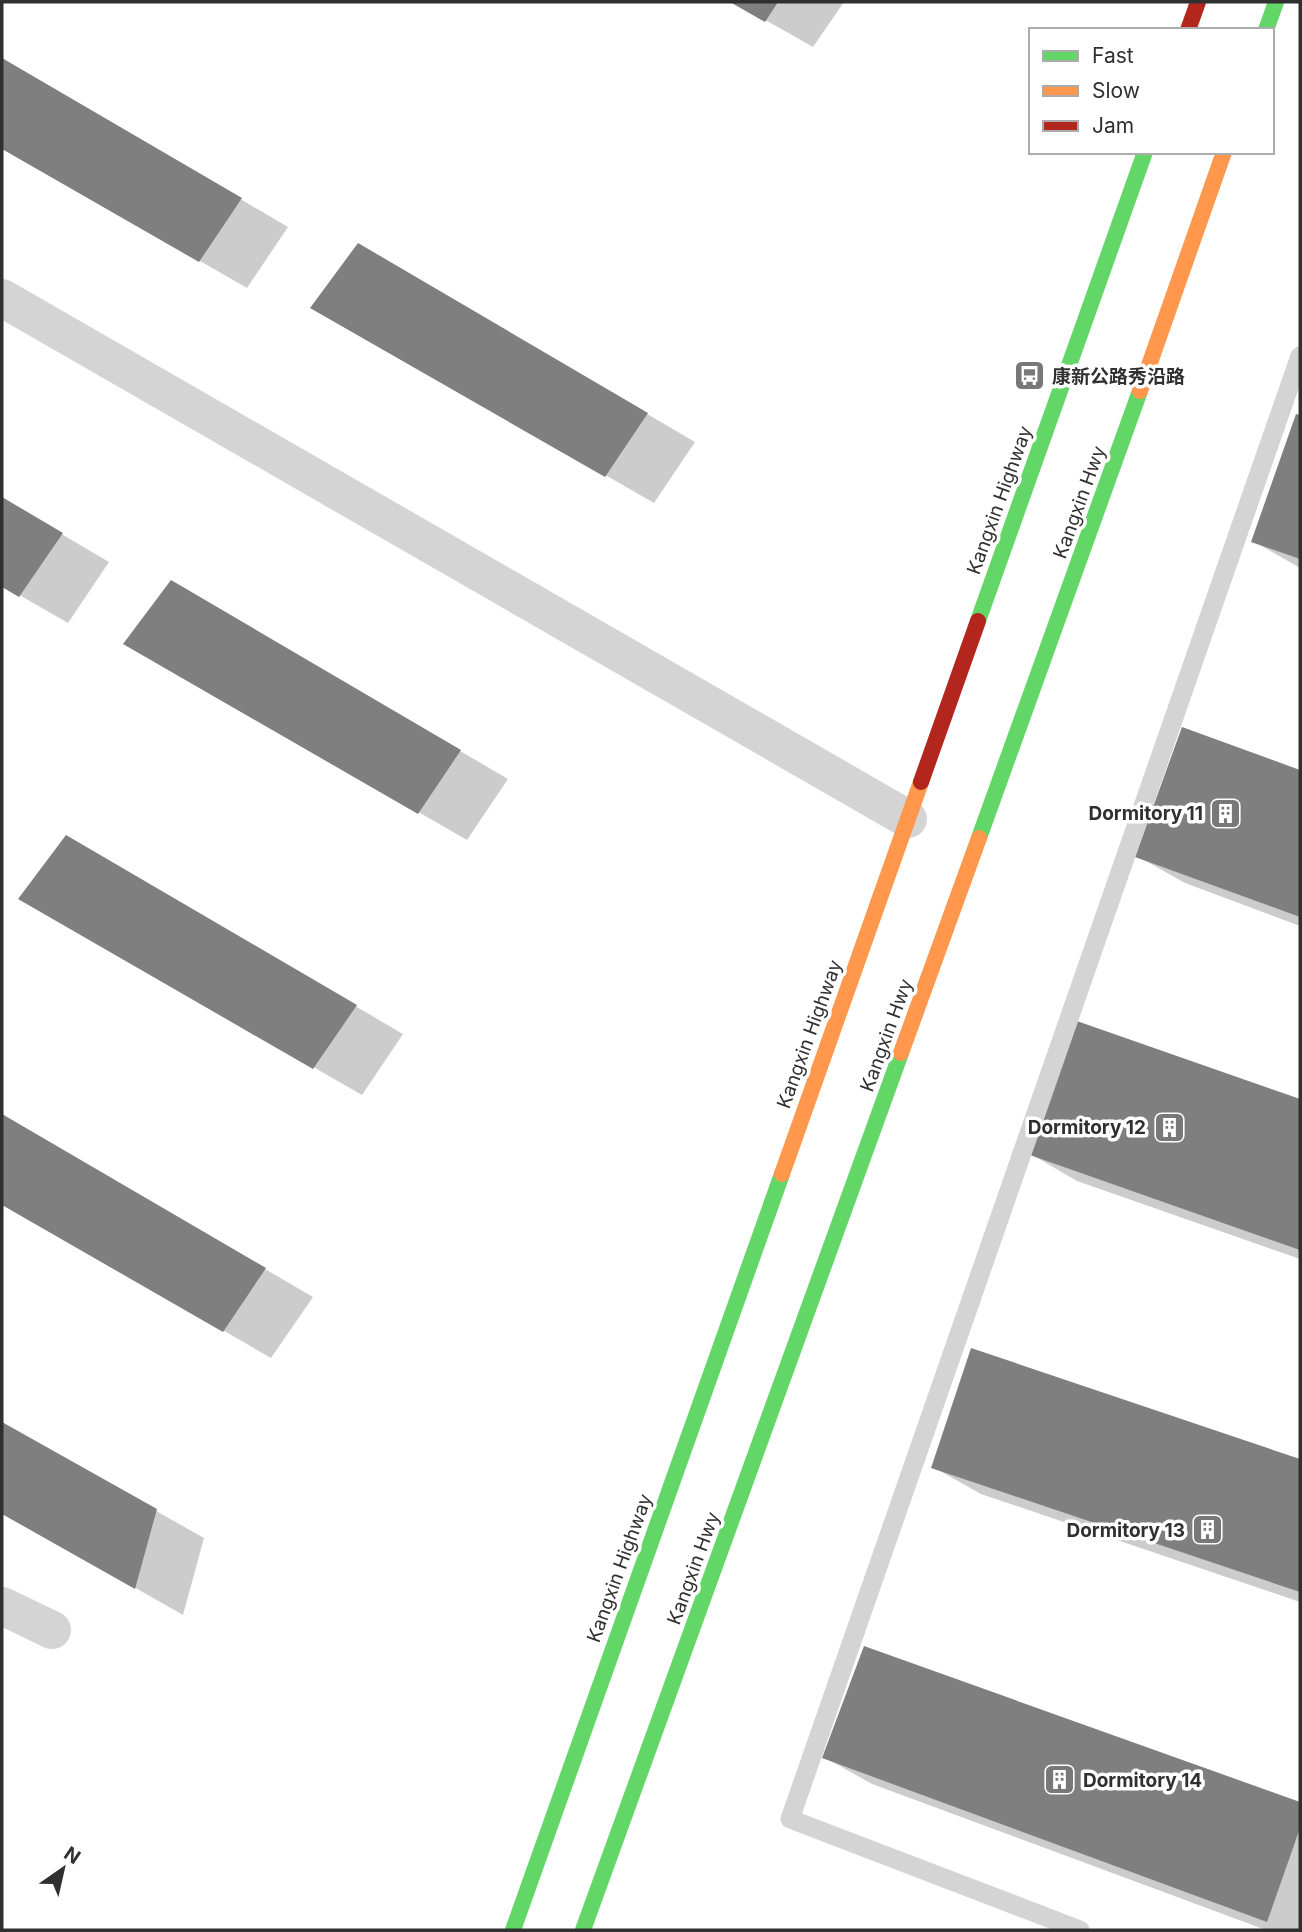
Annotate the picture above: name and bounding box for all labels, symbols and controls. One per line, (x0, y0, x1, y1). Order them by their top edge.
legend (1029, 28, 1274, 154)
text: Fast (1092, 43, 1134, 68)
text: Slow (1092, 78, 1140, 103)
text: Jam (1092, 113, 1134, 138)
bus stop icon: 康新公路秀沿路 (1012, 359, 1046, 393)
place label: 康新公路秀沿路 (1052, 365, 1185, 388)
street label: Kangxin Highway (962, 423, 1037, 577)
street label: Kangxin Hwy (1048, 442, 1111, 562)
building icon: Dormitory 11 (1209, 796, 1243, 830)
place label: Dormitory 11 (1088, 802, 1203, 825)
street label: Kangxin Highway (772, 957, 847, 1111)
street label: Kangxin Hwy (855, 975, 918, 1095)
building icon: Dormitory 12 (1152, 1110, 1186, 1144)
place label: Dormitory 12 (1028, 1116, 1146, 1139)
street label: Kangxin Highway (582, 1491, 657, 1645)
street label: Kangxin Hwy (662, 1508, 725, 1628)
building icon: Dormitory 13 (1191, 1513, 1225, 1547)
place label: Dormitory 13 (1066, 1519, 1185, 1542)
building icon: Dormitory 14 (1043, 1763, 1077, 1797)
place label: Dormitory 14 (1083, 1769, 1202, 1792)
north arrow (28, 1834, 98, 1904)
text: N (60, 1842, 85, 1869)

